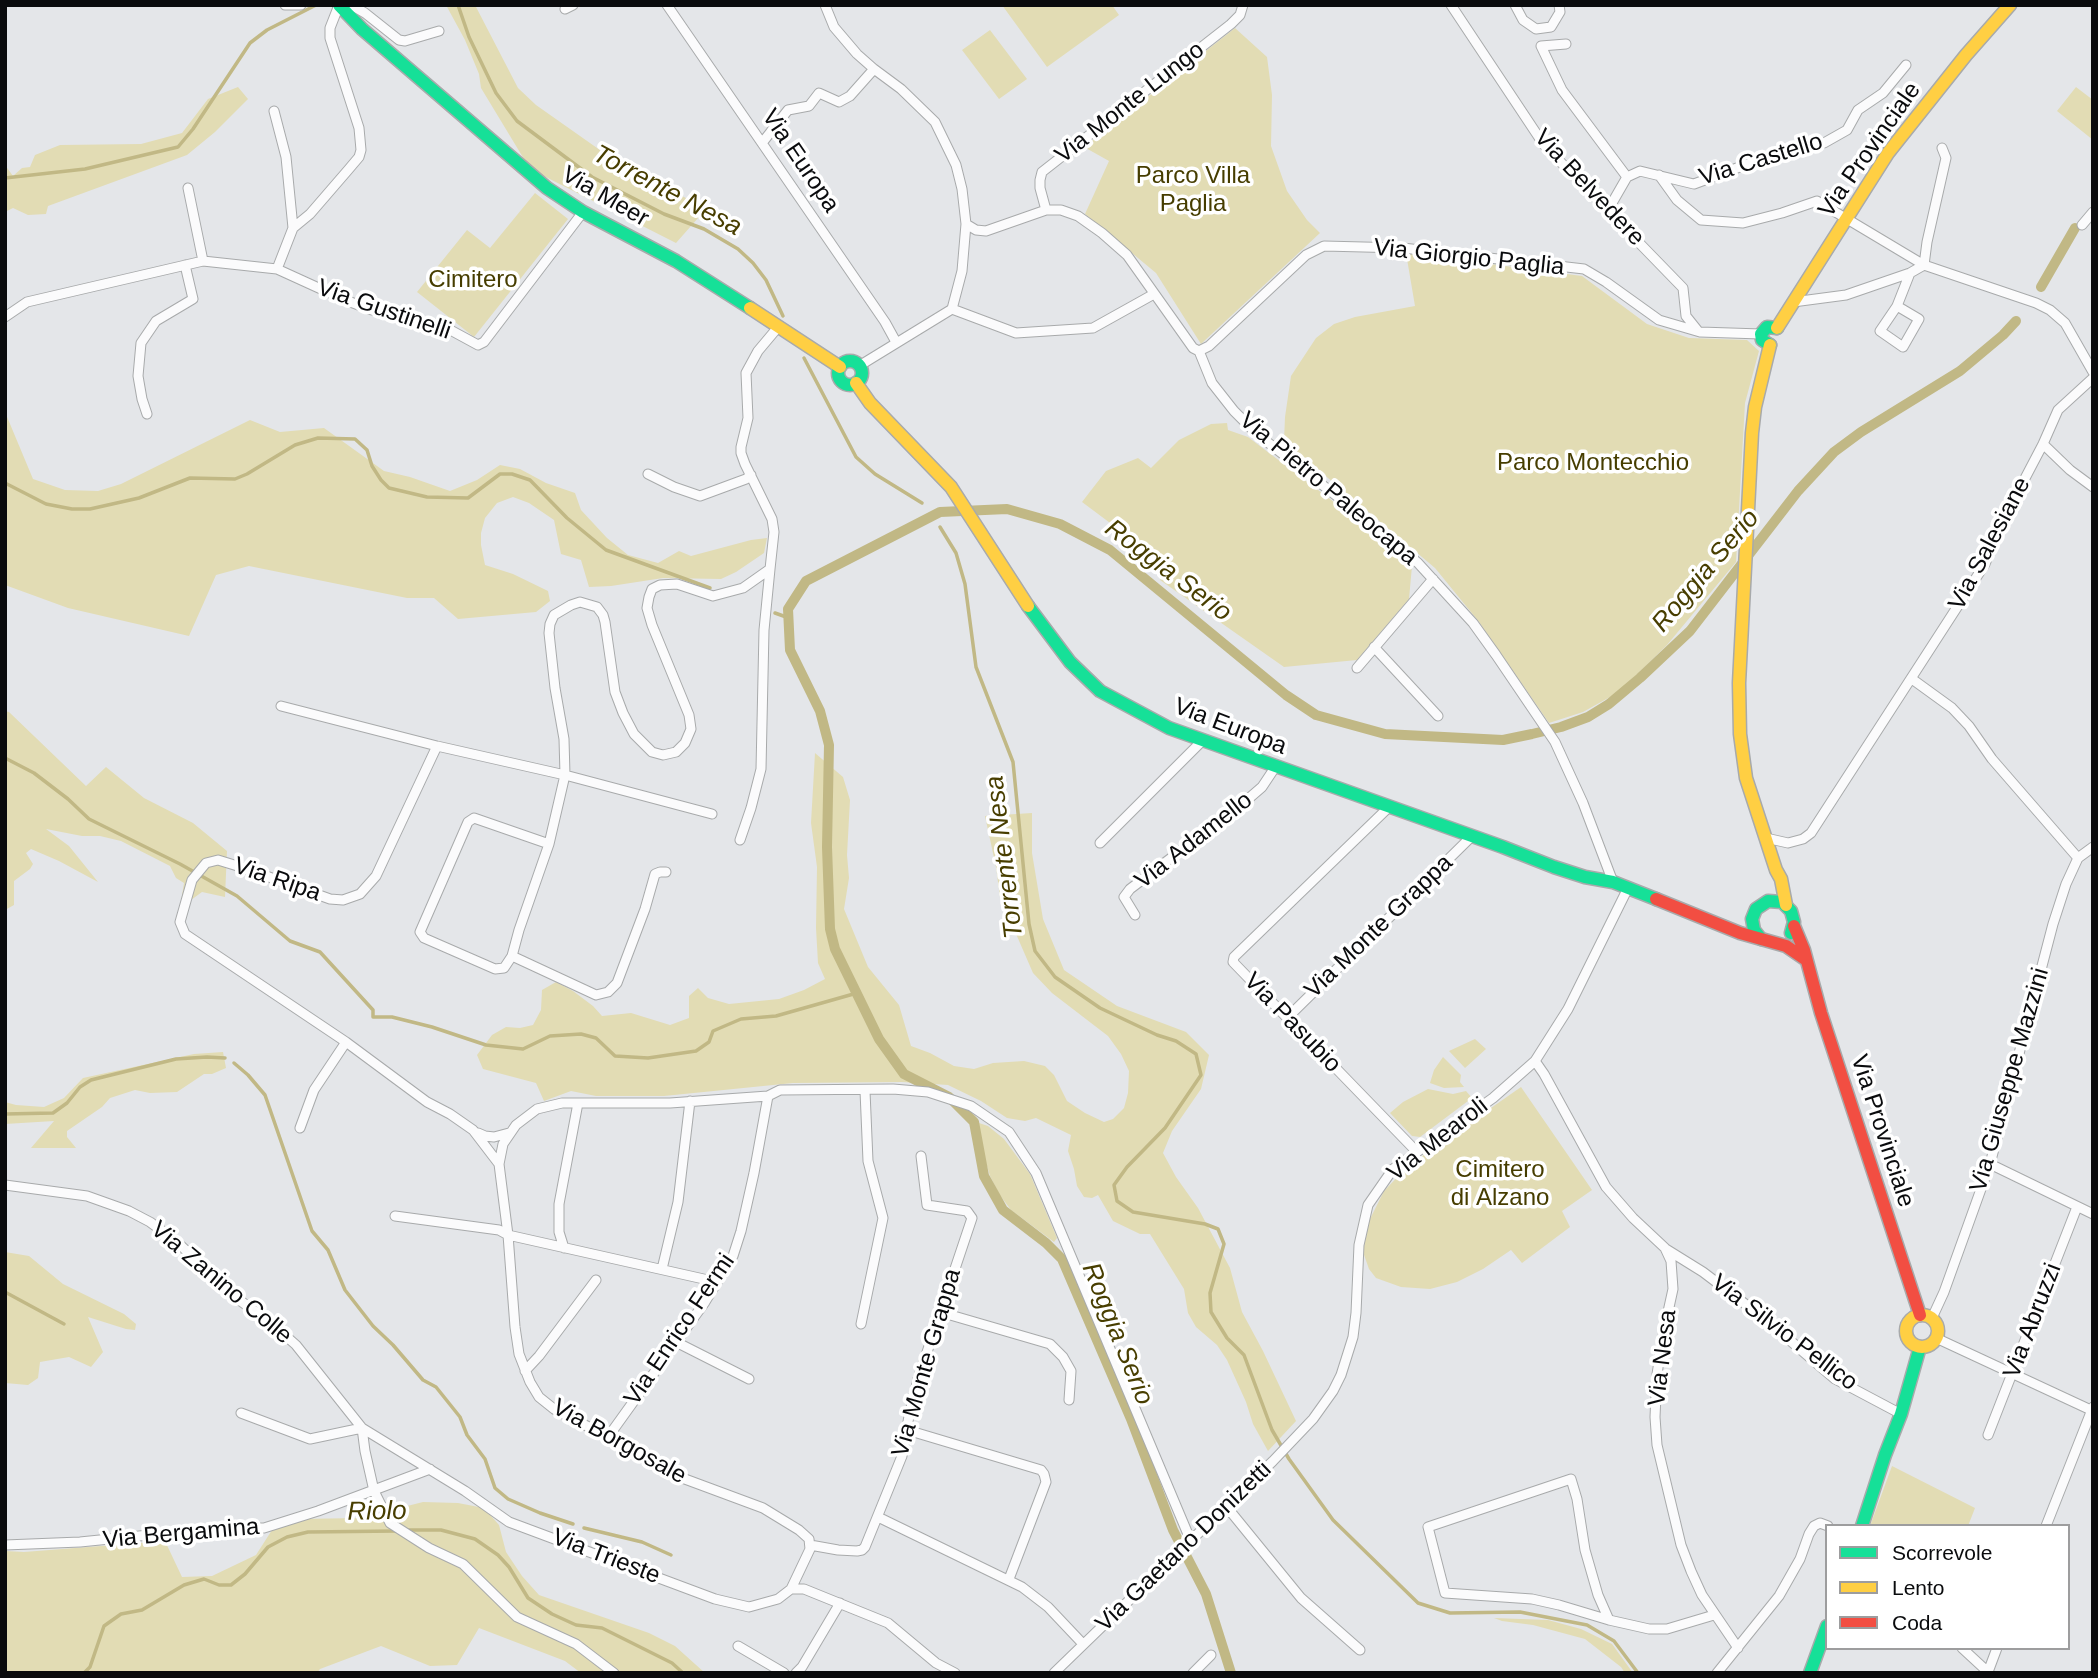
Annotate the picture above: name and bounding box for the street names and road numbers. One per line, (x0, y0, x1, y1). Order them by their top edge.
street label: Via Monte Lungo (1050, 36, 1210, 170)
street label: Via Provinciale (1813, 77, 1927, 223)
street label: Via Europa (755, 104, 845, 218)
street label: Via Belvedere (1528, 124, 1650, 252)
street label: Via Castello (1696, 128, 1826, 192)
street label: Via Meer (556, 161, 654, 233)
street label: Via Giorgio Paglia (1372, 234, 1566, 282)
street label: Via Gustinelli (313, 274, 455, 346)
street label: Via Pietro Paleocapa (1233, 406, 1423, 572)
street label: Via Salesiane (1943, 473, 2037, 615)
street label: Via Europa (1170, 692, 1290, 762)
street label: Via Adamello (1130, 786, 1258, 896)
street label: Via Monte Grappa (1299, 849, 1459, 1005)
street label: Via Ripa (230, 852, 324, 908)
street label: Via Giuseppe Mazzini (1964, 965, 2056, 1195)
street label: Via Pasubio (1237, 967, 1347, 1079)
street label: Via Provinciale (1844, 1051, 1920, 1211)
street label: Via Mearoli (1382, 1092, 1494, 1188)
street label: Via Zanino Colle (144, 1216, 298, 1350)
street label: Via Enrico Fermi (619, 1249, 741, 1411)
street label: Via Abruzzi (1998, 1259, 2068, 1383)
street label: Via Monte Grappa (886, 1266, 968, 1460)
street label: Via Silvio Pellico (1705, 1269, 1863, 1397)
street label: Via Nesa (1643, 1308, 1683, 1408)
street label: Via Borgosale (547, 1393, 691, 1491)
street label: Via Gaetano Donizetti (1090, 1456, 1278, 1638)
street label: Via Bergamina (102, 1513, 260, 1555)
street label: Via Trieste (548, 1523, 664, 1591)

